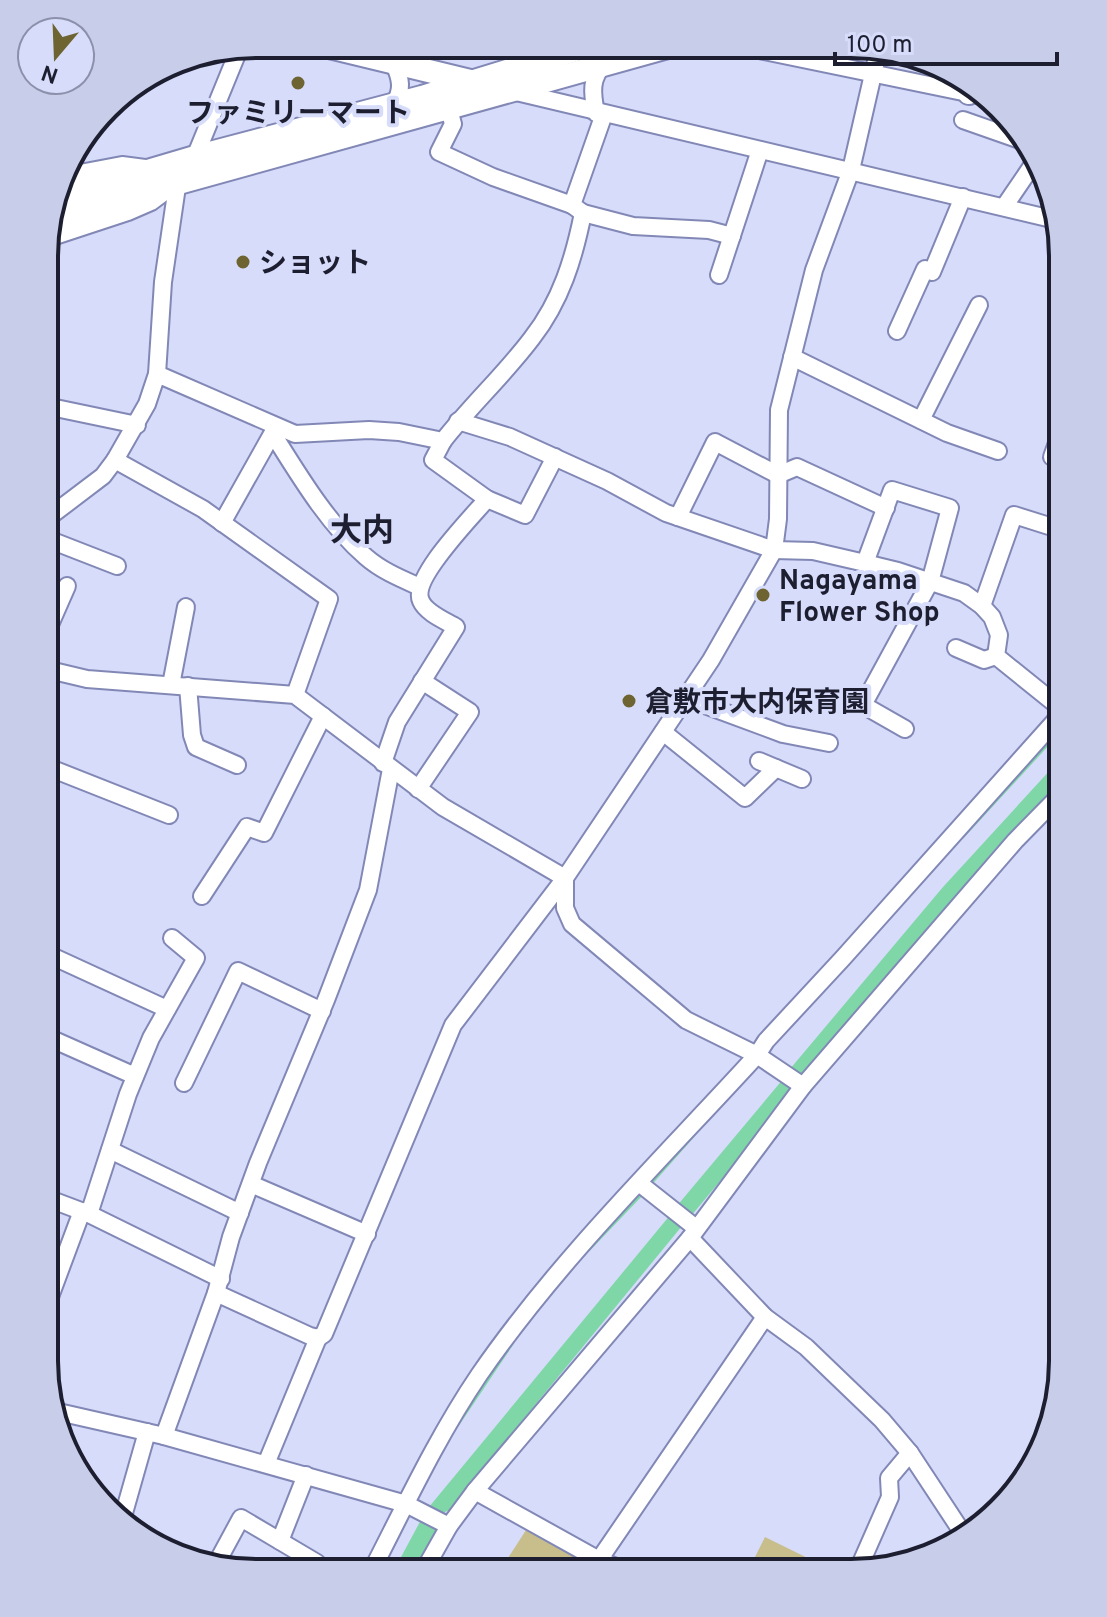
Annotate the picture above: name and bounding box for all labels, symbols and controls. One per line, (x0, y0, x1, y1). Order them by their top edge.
north arrow (16, 16, 96, 96)
scale bar (835, 16, 1057, 66)
text: 100 m (847, 31, 913, 61)
text: N (38, 57, 62, 88)
marker: ファミリーマート (289, 74, 307, 92)
place label: ファミリーマート (186, 97, 410, 133)
place label: ショット (259, 247, 371, 283)
marker: ショット (234, 253, 252, 271)
district label: 大内 (330, 513, 394, 553)
place label: Nagayama Flower Shop (779, 564, 940, 632)
marker: Nagayama Flower Shop (754, 586, 772, 604)
place label: 倉敷市大内保育園 (645, 686, 869, 722)
marker: 倉敷市大内保育園 (620, 692, 638, 710)

